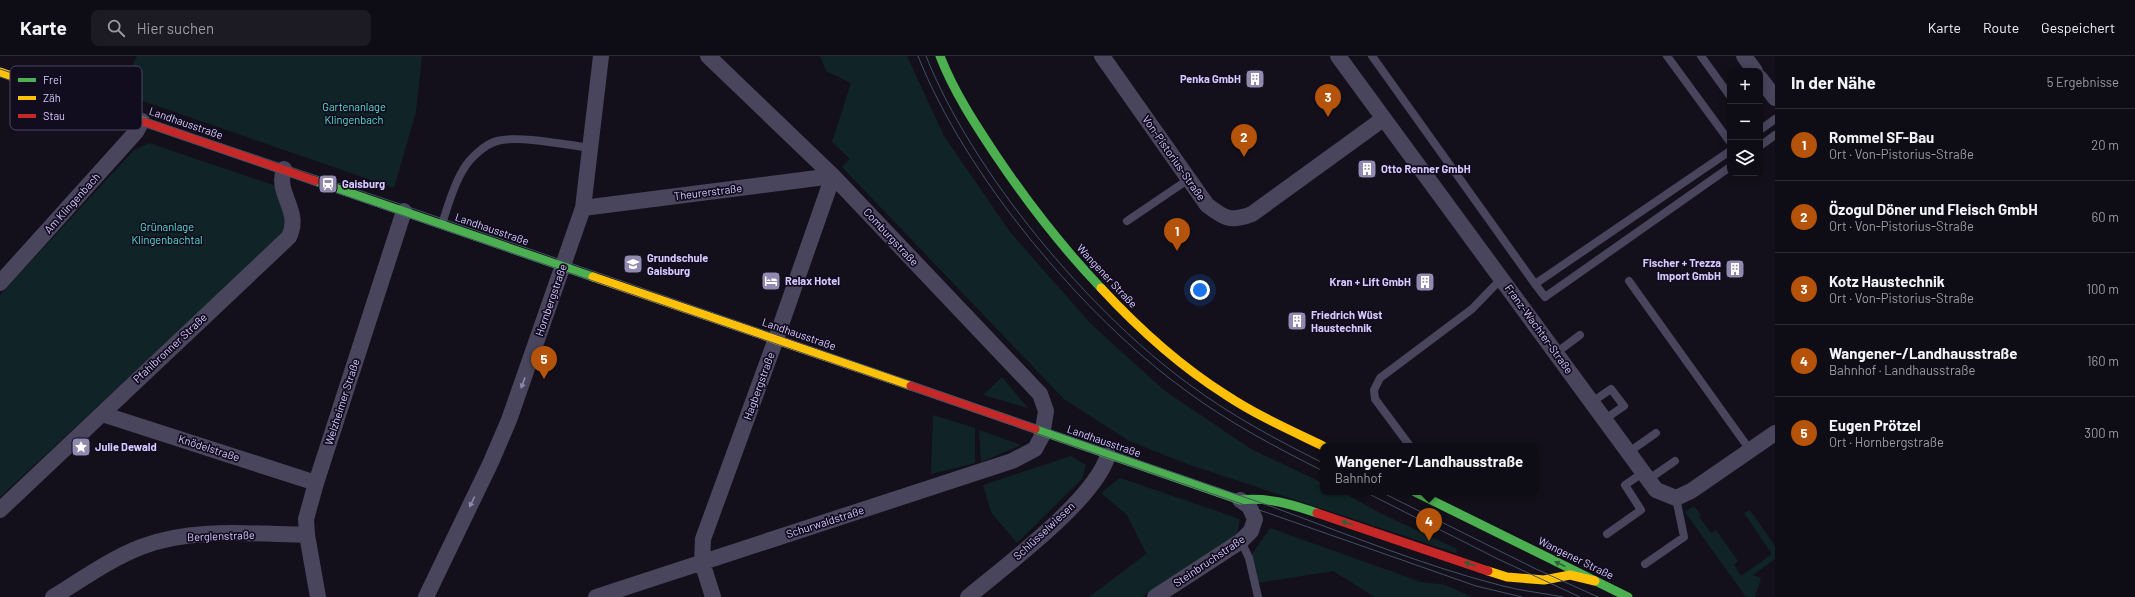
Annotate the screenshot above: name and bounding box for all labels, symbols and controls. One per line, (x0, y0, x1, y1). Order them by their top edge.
search box (91, 10, 371, 46)
text: Karte (20, 16, 67, 39)
icon: search (105, 17, 127, 39)
text: Hier suchen (137, 19, 214, 37)
text: Karte (1928, 19, 1961, 36)
text: Route (1983, 19, 2019, 36)
text: Gespeichert (2041, 19, 2115, 36)
legend (10, 66, 142, 130)
building icon: Penka GmbH (1244, 68, 1266, 90)
map controls (1727, 68, 1763, 176)
button: + (1727, 68, 1763, 104)
place label: Penka GmbH (1180, 72, 1241, 85)
text: In der Nähe (1791, 72, 1876, 92)
text: Frei (43, 73, 62, 86)
text: 5 Ergebnisse (2047, 74, 2119, 90)
pin: 3 (1315, 84, 1341, 117)
text: Zäh (43, 91, 61, 104)
park label: Gartenanlage Klingenbach (322, 100, 386, 126)
street label: Landhausstraße (148, 104, 225, 141)
button: − (1727, 104, 1763, 140)
text: Stau (43, 109, 65, 122)
street label: Von-Pistorius-Straße (1140, 113, 1209, 203)
pin: 2 (1231, 124, 1257, 157)
text: Rommel SF-Bau (1829, 128, 1934, 146)
text: 1 (1802, 137, 1806, 153)
text: 20 m (2091, 137, 2119, 153)
button: layers (1727, 140, 1763, 176)
text: Ort · Von-Pistorius-Straße (1829, 146, 1974, 162)
building icon: Otto Renner GmbH (1356, 158, 1378, 180)
place label: Otto Renner GmbH (1381, 162, 1471, 175)
street label: Am Klingenbach (41, 170, 102, 236)
station icon: Gaisburg (317, 173, 339, 195)
place label: Gaisburg (342, 177, 385, 190)
street label: Theurerstraße (673, 181, 743, 202)
text: Özogul Döner und Fleisch GmbH (1829, 200, 2038, 218)
street label: Comburgstraße (861, 205, 922, 268)
text: 2 (1800, 209, 1808, 225)
text: 60 m (2092, 209, 2119, 225)
street label: Landhausstraße (454, 210, 531, 247)
pin: 1 (1164, 218, 1190, 251)
text: Ort · Von-Pistorius-Straße (1829, 218, 1974, 234)
park label: Grünanlage Klingenbachtal (131, 220, 203, 246)
street label: Wangener Straße (1075, 241, 1140, 310)
place label: Grundschule Gaisburg (647, 251, 708, 277)
school or university icon: Grundschule Gaisburg (622, 253, 644, 275)
place label: Fischer + Trezza Import GmbH (1643, 256, 1721, 282)
building icon: Fischer + Trezza Import GmbH (1724, 258, 1746, 280)
street label: Hornbergstraße (532, 262, 569, 338)
hotel icon: Relax Hotel (760, 270, 782, 292)
building icon: Kran + Lift GmbH (1414, 271, 1436, 293)
text: Kotz Haustechnik (1829, 272, 1945, 290)
place label: Relax Hotel (785, 274, 840, 287)
place label: Kran + Lift GmbH (1330, 275, 1411, 288)
your location (1190, 280, 1210, 300)
street label: Franz-Wachter-Straße (1503, 281, 1576, 376)
text: 3 (1800, 281, 1808, 297)
text: 100 m (2086, 281, 2119, 297)
text: Ort · Von-Pistorius-Straße (1829, 290, 1974, 306)
place label: Friedrich Wüst Haustechnik (1311, 308, 1382, 334)
street label: Pfahlbronner Straße (130, 310, 209, 385)
building icon: Friedrich Wüst Haustechnik (1286, 310, 1308, 332)
street label: Landhausstraße (761, 315, 838, 352)
text: Wangener-/Landhausstraße (1829, 344, 2017, 362)
pin: 5 (531, 346, 557, 379)
street label: Hagbergstraße (740, 350, 777, 421)
text: 4 (1800, 353, 1808, 369)
text: 160 m (2087, 353, 2119, 369)
street label: Welzheimer Straße (321, 357, 362, 447)
text: Bahnhof · Landhausstraße (1829, 362, 1975, 378)
one-way arrow (520, 377, 526, 389)
text: Eugen Prötzel (1829, 416, 1921, 434)
street label: Landhausstraße (1066, 422, 1143, 459)
text: 5 (1800, 425, 1808, 441)
text: 300 m (2084, 425, 2119, 441)
street label: Knödelstraße (177, 431, 242, 464)
text: Ort · Hornbergstraße (1829, 434, 1944, 450)
place icon: Julie Dewald (70, 436, 92, 458)
place label: Julie Dewald (95, 440, 157, 453)
popup (1320, 443, 1538, 495)
text: Wangener-/Landhausstraße (1335, 452, 1523, 470)
text: Bahnhof (1335, 470, 1382, 486)
one-way arrow (469, 496, 475, 508)
street label: Schlüsselwiesen (1010, 499, 1077, 562)
street label: Schurwaldstraße (784, 503, 866, 540)
pin: 4 (1416, 508, 1442, 541)
one-way arrow (1341, 520, 1353, 526)
street label: Berglenstraße (187, 528, 255, 543)
street label: Steinbruchstraße (1171, 532, 1247, 589)
street label: Wangener Straße (1536, 534, 1616, 582)
one-way arrow (1554, 560, 1566, 567)
one-way arrow (1464, 561, 1476, 567)

